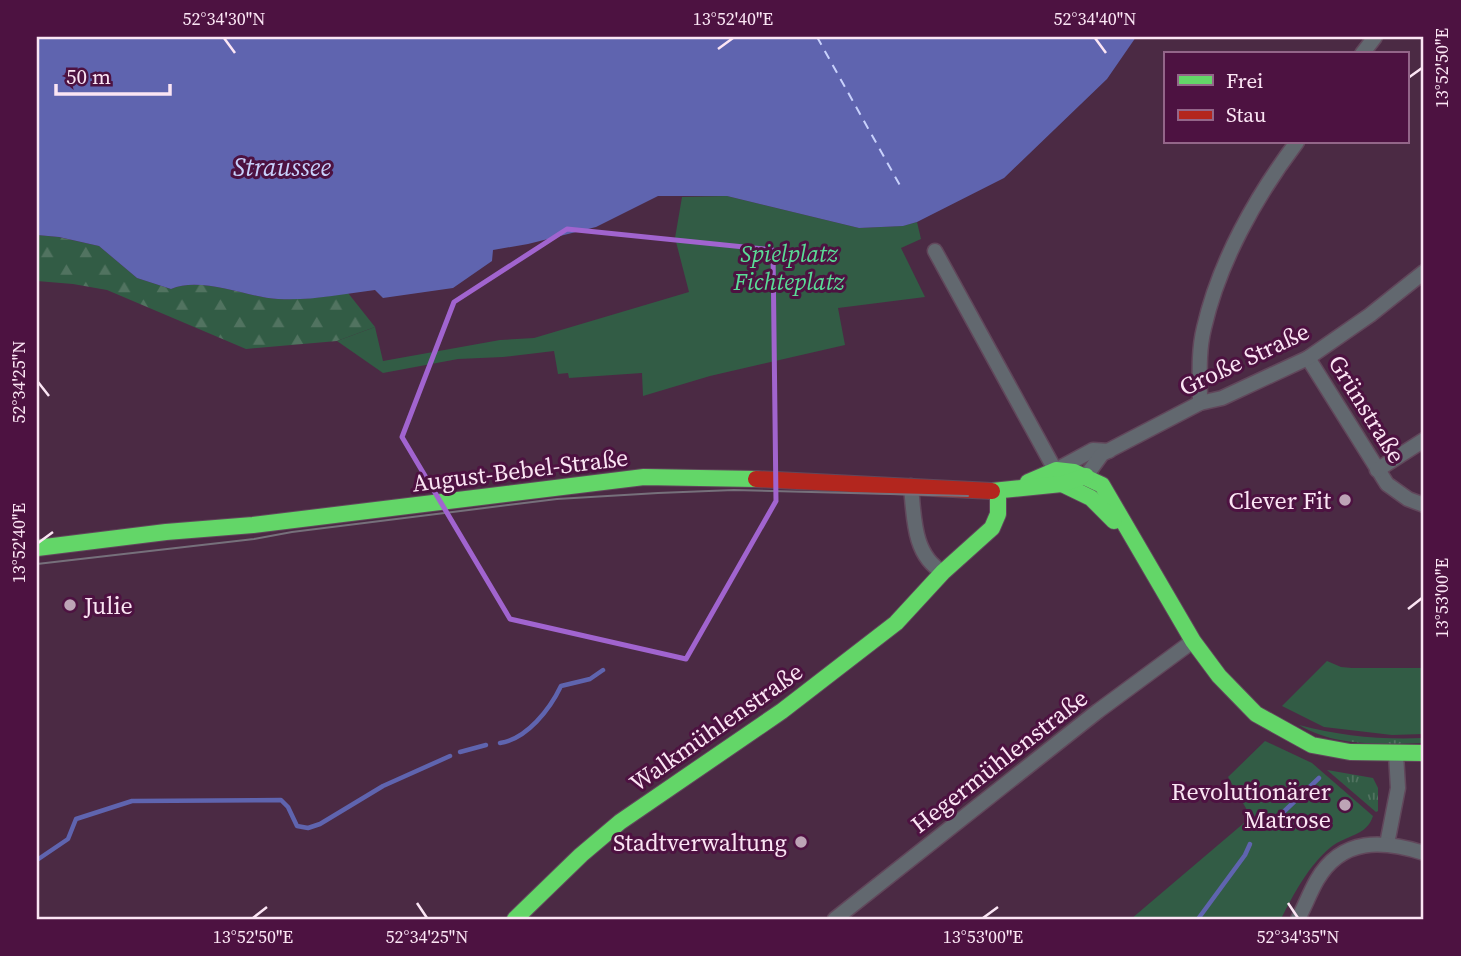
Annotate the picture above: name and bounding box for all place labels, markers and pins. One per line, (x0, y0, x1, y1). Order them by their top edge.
place label: Clever Fit (1228, 484, 1331, 517)
marker: Clever Fit (1337, 492, 1353, 508)
place label: Julie (83, 589, 133, 622)
marker: Julie (62, 597, 78, 613)
place label: Revolutionärer Matrose (1171, 775, 1331, 836)
marker: Revolutionärer Matrose (1337, 797, 1353, 813)
place label: Stadtverwaltung (613, 826, 787, 859)
marker: Stadtverwaltung (793, 834, 809, 850)

